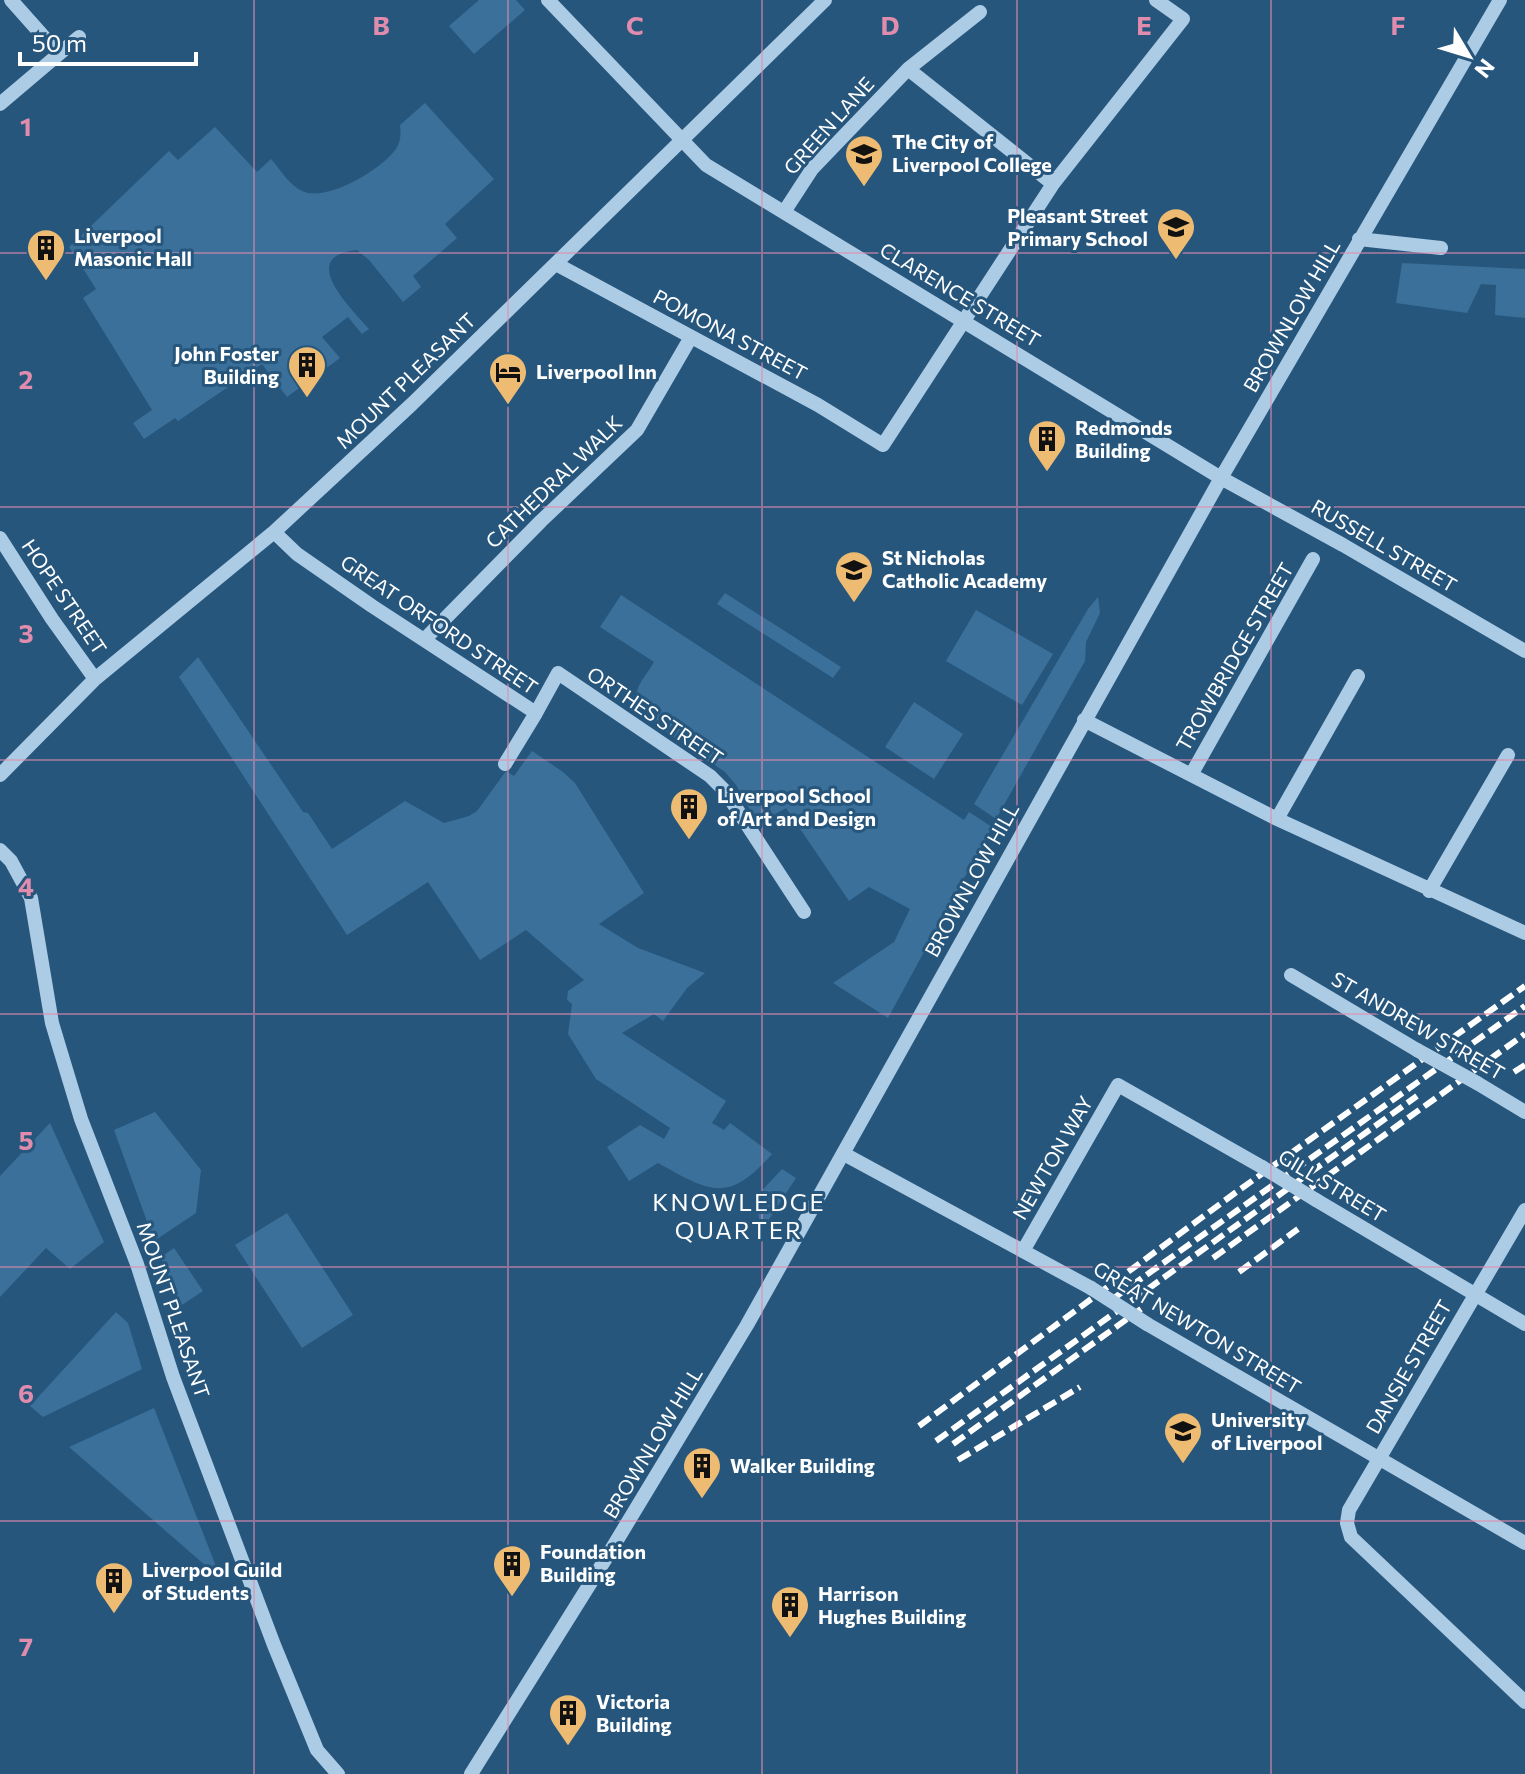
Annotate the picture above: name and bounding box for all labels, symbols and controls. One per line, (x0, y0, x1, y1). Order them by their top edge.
text: B (372, 9, 390, 40)
text: C (626, 9, 644, 40)
text: D (880, 9, 900, 40)
text: E (1136, 9, 1152, 40)
text: F (1390, 9, 1406, 40)
scale bar (20, 16, 196, 66)
north arrow (1429, 16, 1509, 96)
text: 50 m (32, 28, 87, 57)
text: N (1469, 54, 1501, 83)
street label: GREEN LANE (778, 72, 878, 179)
text: 1 (20, 110, 32, 141)
place label: The City of Liverpool College (892, 129, 1052, 176)
school or university icon: The City of Liverpool College (843, 133, 885, 188)
place label: Pleasant Street Primary School (1007, 203, 1148, 250)
school or university icon: Pleasant Street Primary School (1155, 206, 1197, 261)
place label: Liverpool Masonic Hall (74, 223, 192, 270)
building icon: Liverpool Masonic Hall (25, 227, 67, 282)
street label: BROWNLOW HILL (1238, 235, 1345, 396)
street label: CLARENCE STREET (876, 237, 1045, 352)
street label: POMONA STREET (650, 283, 812, 385)
street label: MOUNT PLEASANT (331, 307, 480, 453)
place label: John Foster Building (174, 341, 279, 388)
building icon: John Foster Building (286, 344, 328, 399)
hotel icon: Liverpool Inn (487, 351, 529, 406)
place label: Liverpool Inn (536, 359, 657, 383)
text: 2 (19, 363, 33, 394)
street label: CATHEDRAL WALK (480, 410, 626, 553)
place label: Redmonds Building (1075, 415, 1172, 462)
building icon: Redmonds Building (1026, 418, 1068, 473)
street label: RUSSELL STREET (1308, 494, 1462, 597)
street label: HOPE STREET (17, 534, 112, 659)
place label: St Nicholas Catholic Academy (882, 545, 1047, 592)
street label: GREAT ORFORD STREET (337, 549, 543, 699)
school or university icon: St Nicholas Catholic Academy (833, 549, 875, 604)
street label: TROWBRIDGE STREET (1170, 558, 1298, 755)
text: 3 (18, 617, 34, 648)
street label: ORTHES STREET (583, 661, 728, 770)
place label: Liverpool School of Art and Design (717, 783, 876, 830)
building icon: Liverpool School of Art and Design (668, 786, 710, 841)
street label: BROWNLOW HILL (919, 798, 1023, 961)
text: 4 (18, 870, 34, 901)
street label: ST ANDREW STREET (1328, 966, 1509, 1084)
street label: NEWTON WAY (1007, 1091, 1097, 1224)
text: 5 (18, 1124, 34, 1155)
street label: GILL STREET (1274, 1144, 1391, 1227)
district label: KNOWLEDGE QUARTER (652, 1187, 826, 1244)
street label: MOUNT PLEASANT (133, 1219, 215, 1401)
street label: GREAT NEWTON STREET (1089, 1256, 1306, 1399)
street label: DANSIE STREET (1360, 1295, 1456, 1438)
street label: BROWNLOW HILL (598, 1363, 707, 1522)
text: 6 (18, 1377, 34, 1408)
place label: University of Liverpool (1211, 1407, 1322, 1454)
school or university icon: University of Liverpool (1162, 1410, 1204, 1465)
building icon: Walker Building (681, 1445, 723, 1500)
place label: Walker Building (730, 1453, 875, 1477)
place label: Foundation Building (540, 1539, 646, 1586)
building icon: Foundation Building (491, 1543, 533, 1598)
place label: Liverpool Guild of Students (142, 1557, 282, 1604)
building icon: Liverpool Guild of Students (93, 1560, 135, 1615)
place label: Harrison Hughes Building (818, 1581, 966, 1628)
building icon: Harrison Hughes Building (769, 1584, 811, 1639)
text: 7 (19, 1630, 33, 1661)
place label: Victoria Building (596, 1689, 672, 1736)
building icon: Victoria Building (547, 1692, 589, 1747)

